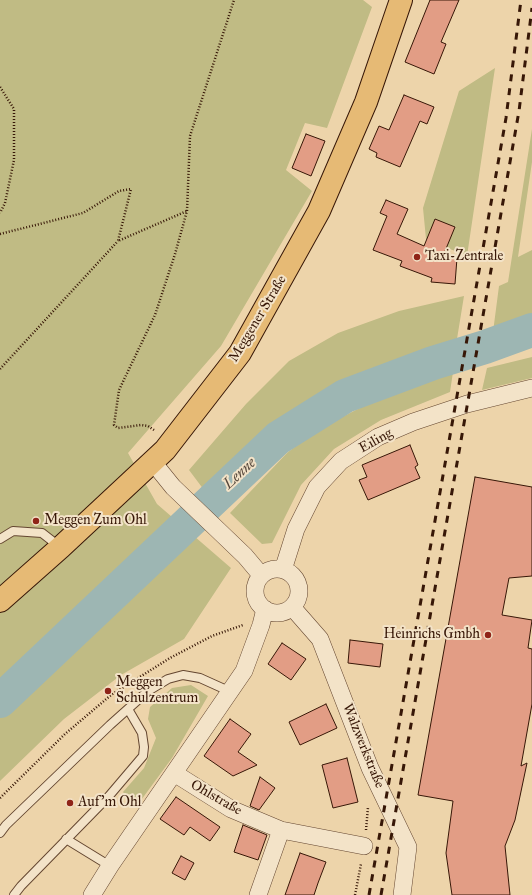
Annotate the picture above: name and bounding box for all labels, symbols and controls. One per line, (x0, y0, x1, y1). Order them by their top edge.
place label: Taxi-Zentrale (425, 249, 503, 265)
marker: Taxi-Zentrale (412, 252, 422, 262)
street label: Meggener Straße (226, 273, 290, 365)
street label: Eiling (356, 425, 396, 457)
water label: Lenne (220, 455, 260, 493)
place label: Meggen Zum Ohl (44, 513, 147, 529)
marker: Meggen Zum Ohl (31, 516, 41, 526)
place label: Heinrichs Gmbh (383, 627, 480, 643)
marker: Heinrichs Gmbh (483, 630, 493, 640)
place label: Meggen Schulzentrum (116, 675, 198, 708)
marker: Meggen Schulzentrum (103, 686, 113, 696)
street label: Walzwerkstraße (338, 701, 388, 791)
street label: Ohlstraße (187, 777, 245, 819)
place label: Auf'm Ohl (78, 795, 141, 811)
marker: Auf'm Ohl (65, 798, 75, 808)

